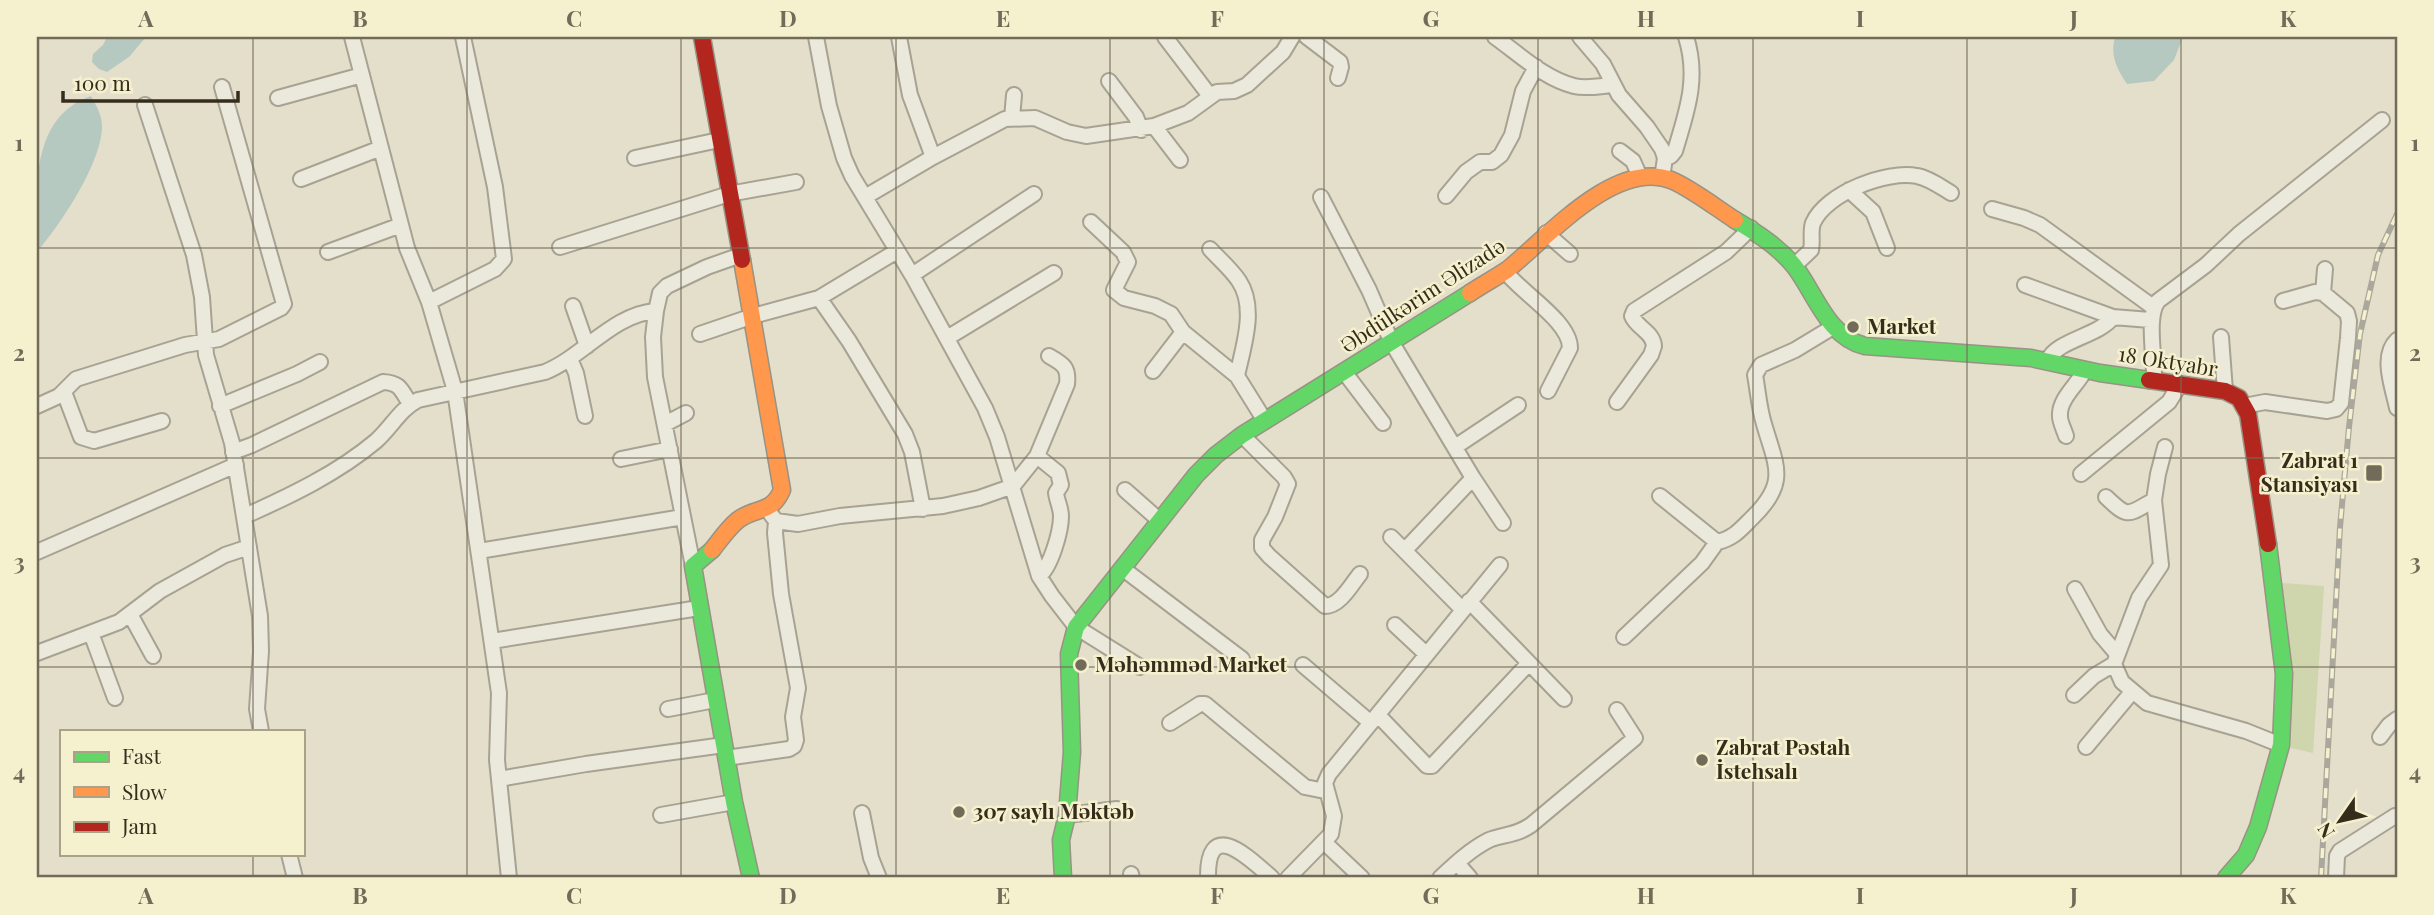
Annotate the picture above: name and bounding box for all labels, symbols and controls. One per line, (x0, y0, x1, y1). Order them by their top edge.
text: A (137, 2, 154, 33)
text: B (352, 2, 368, 33)
text: C (566, 2, 582, 33)
text: D (779, 2, 797, 33)
text: E (996, 2, 1010, 33)
text: F (1210, 2, 1224, 33)
text: G (1423, 2, 1440, 33)
text: H (1637, 2, 1655, 33)
text: I (1856, 2, 1864, 33)
text: J (2069, 2, 2078, 33)
text: K (2280, 2, 2297, 33)
scale bar (63, 60, 238, 104)
text: 100 m (74, 68, 131, 96)
text: 1 (15, 126, 24, 157)
text: 1 (2411, 126, 2420, 157)
street label: Əbdülkərim Əlizadə (1334, 231, 1510, 358)
place label: Market (1867, 311, 1937, 339)
marker: Market (1845, 319, 1861, 335)
text: 2 (13, 336, 25, 367)
text: 2 (2409, 336, 2421, 367)
street label: 18 Oktyabr (2117, 338, 2221, 382)
place label: Zabrat 1 Stansiyası (2260, 445, 2358, 497)
marker: Zabrat 1 Stansiyası (2364, 463, 2384, 483)
text: 3 (13, 545, 25, 576)
text: 3 (2409, 545, 2421, 576)
place label: Məhəmməd Market (1095, 649, 1287, 677)
marker: Məhəmməd Market (1073, 657, 1089, 673)
legend (60, 730, 304, 856)
place label: Zabrat Pəstah İstehsalı (1716, 732, 1851, 784)
text: Fast (122, 741, 161, 769)
marker: Zabrat Pəstah İstehsalı (1694, 752, 1710, 768)
text: 4 (13, 755, 25, 786)
text: 4 (2409, 755, 2421, 786)
text: Slow (122, 777, 167, 805)
north arrow (2304, 786, 2374, 856)
place label: 307 saylı Məktəb (973, 796, 1134, 824)
marker: 307 saylı Məktəb (951, 804, 967, 820)
text: Jam (121, 811, 158, 839)
text: N (2310, 818, 2340, 844)
text: A (137, 879, 154, 910)
text: B (352, 879, 368, 910)
text: C (566, 879, 582, 910)
text: D (779, 879, 797, 910)
text: E (996, 879, 1010, 910)
text: F (1210, 879, 1224, 910)
text: G (1423, 879, 1440, 910)
text: H (1637, 879, 1655, 910)
text: I (1856, 879, 1864, 910)
text: J (2069, 879, 2078, 910)
text: K (2280, 879, 2297, 910)

